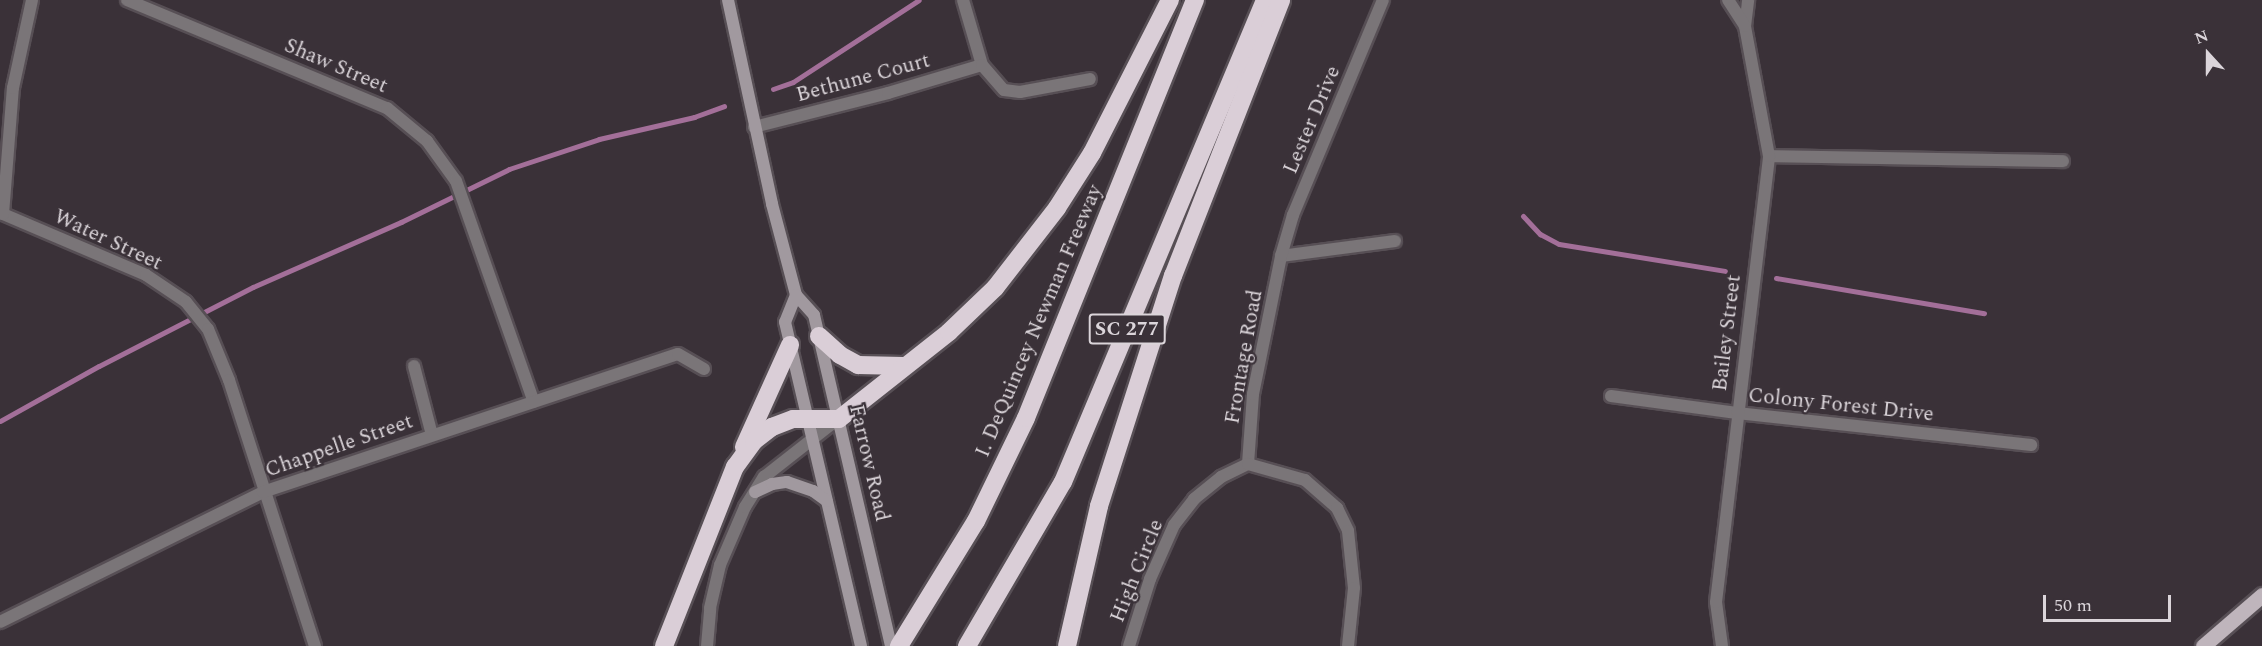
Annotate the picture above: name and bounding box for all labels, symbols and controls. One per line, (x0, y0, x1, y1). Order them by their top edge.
north arrow (2178, 24, 2238, 84)
text: N (2191, 24, 2212, 51)
street label: Shaw Street (281, 33, 391, 99)
street label: Bethune Court (793, 48, 933, 108)
street label: Lester Drive (1278, 62, 1346, 178)
street label: I. DeQuincey Newman Freeway (970, 181, 1108, 461)
street label: Water Street (50, 204, 166, 276)
street label: Bailey Street (1707, 273, 1747, 393)
street label: Frontage Road (1220, 288, 1268, 426)
road number: SC 277 (1088, 312, 1166, 346)
street label: Colony Forest Drive (1747, 383, 1935, 427)
street label: Farrow Road (843, 402, 895, 524)
street label: Chappelle Street (262, 409, 416, 483)
street label: High Circle (1105, 516, 1169, 626)
scale bar (2046, 583, 2174, 621)
text: 50 m (2054, 592, 2092, 619)

